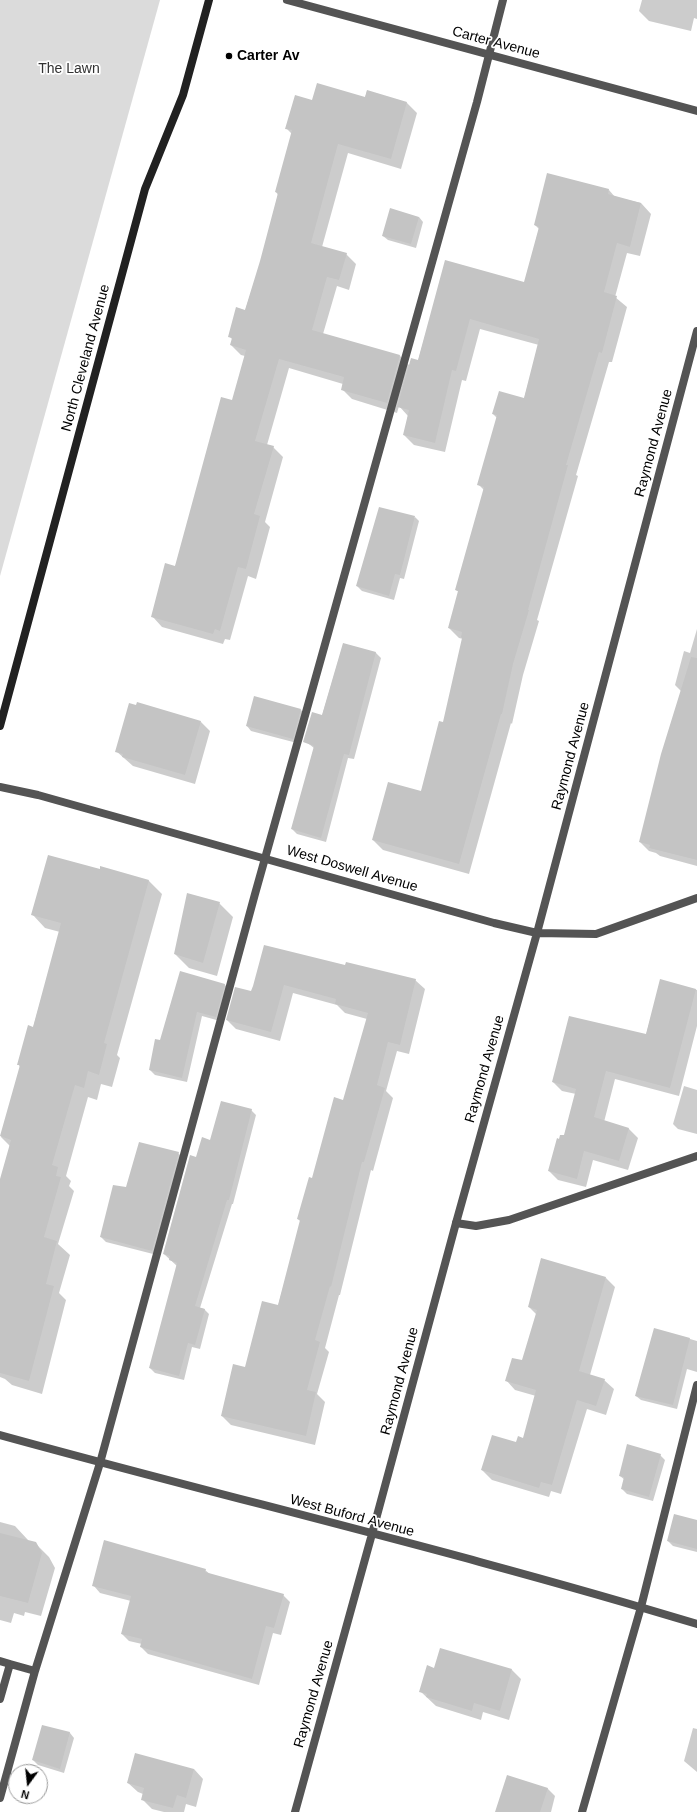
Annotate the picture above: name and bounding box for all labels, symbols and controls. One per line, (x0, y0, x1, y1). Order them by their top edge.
street label: Carter Avenue (450, 23, 542, 63)
place label: Carter Av (237, 48, 300, 64)
marker: Carter Av (224, 51, 234, 61)
park label: The Lawn (38, 61, 100, 77)
street label: North Cleveland Avenue (58, 283, 114, 433)
street label: Raymond Avenue (632, 387, 676, 499)
street label: Raymond Avenue (549, 700, 593, 812)
street label: West Doswell Avenue (284, 842, 420, 896)
street label: Raymond Avenue (462, 1013, 508, 1125)
street label: Raymond Avenue (378, 1325, 422, 1437)
street label: West Buford Avenue (288, 1491, 416, 1541)
street label: Raymond Avenue (291, 1638, 337, 1750)
north arrow (8, 1764, 48, 1804)
text: N (20, 1788, 31, 1801)

